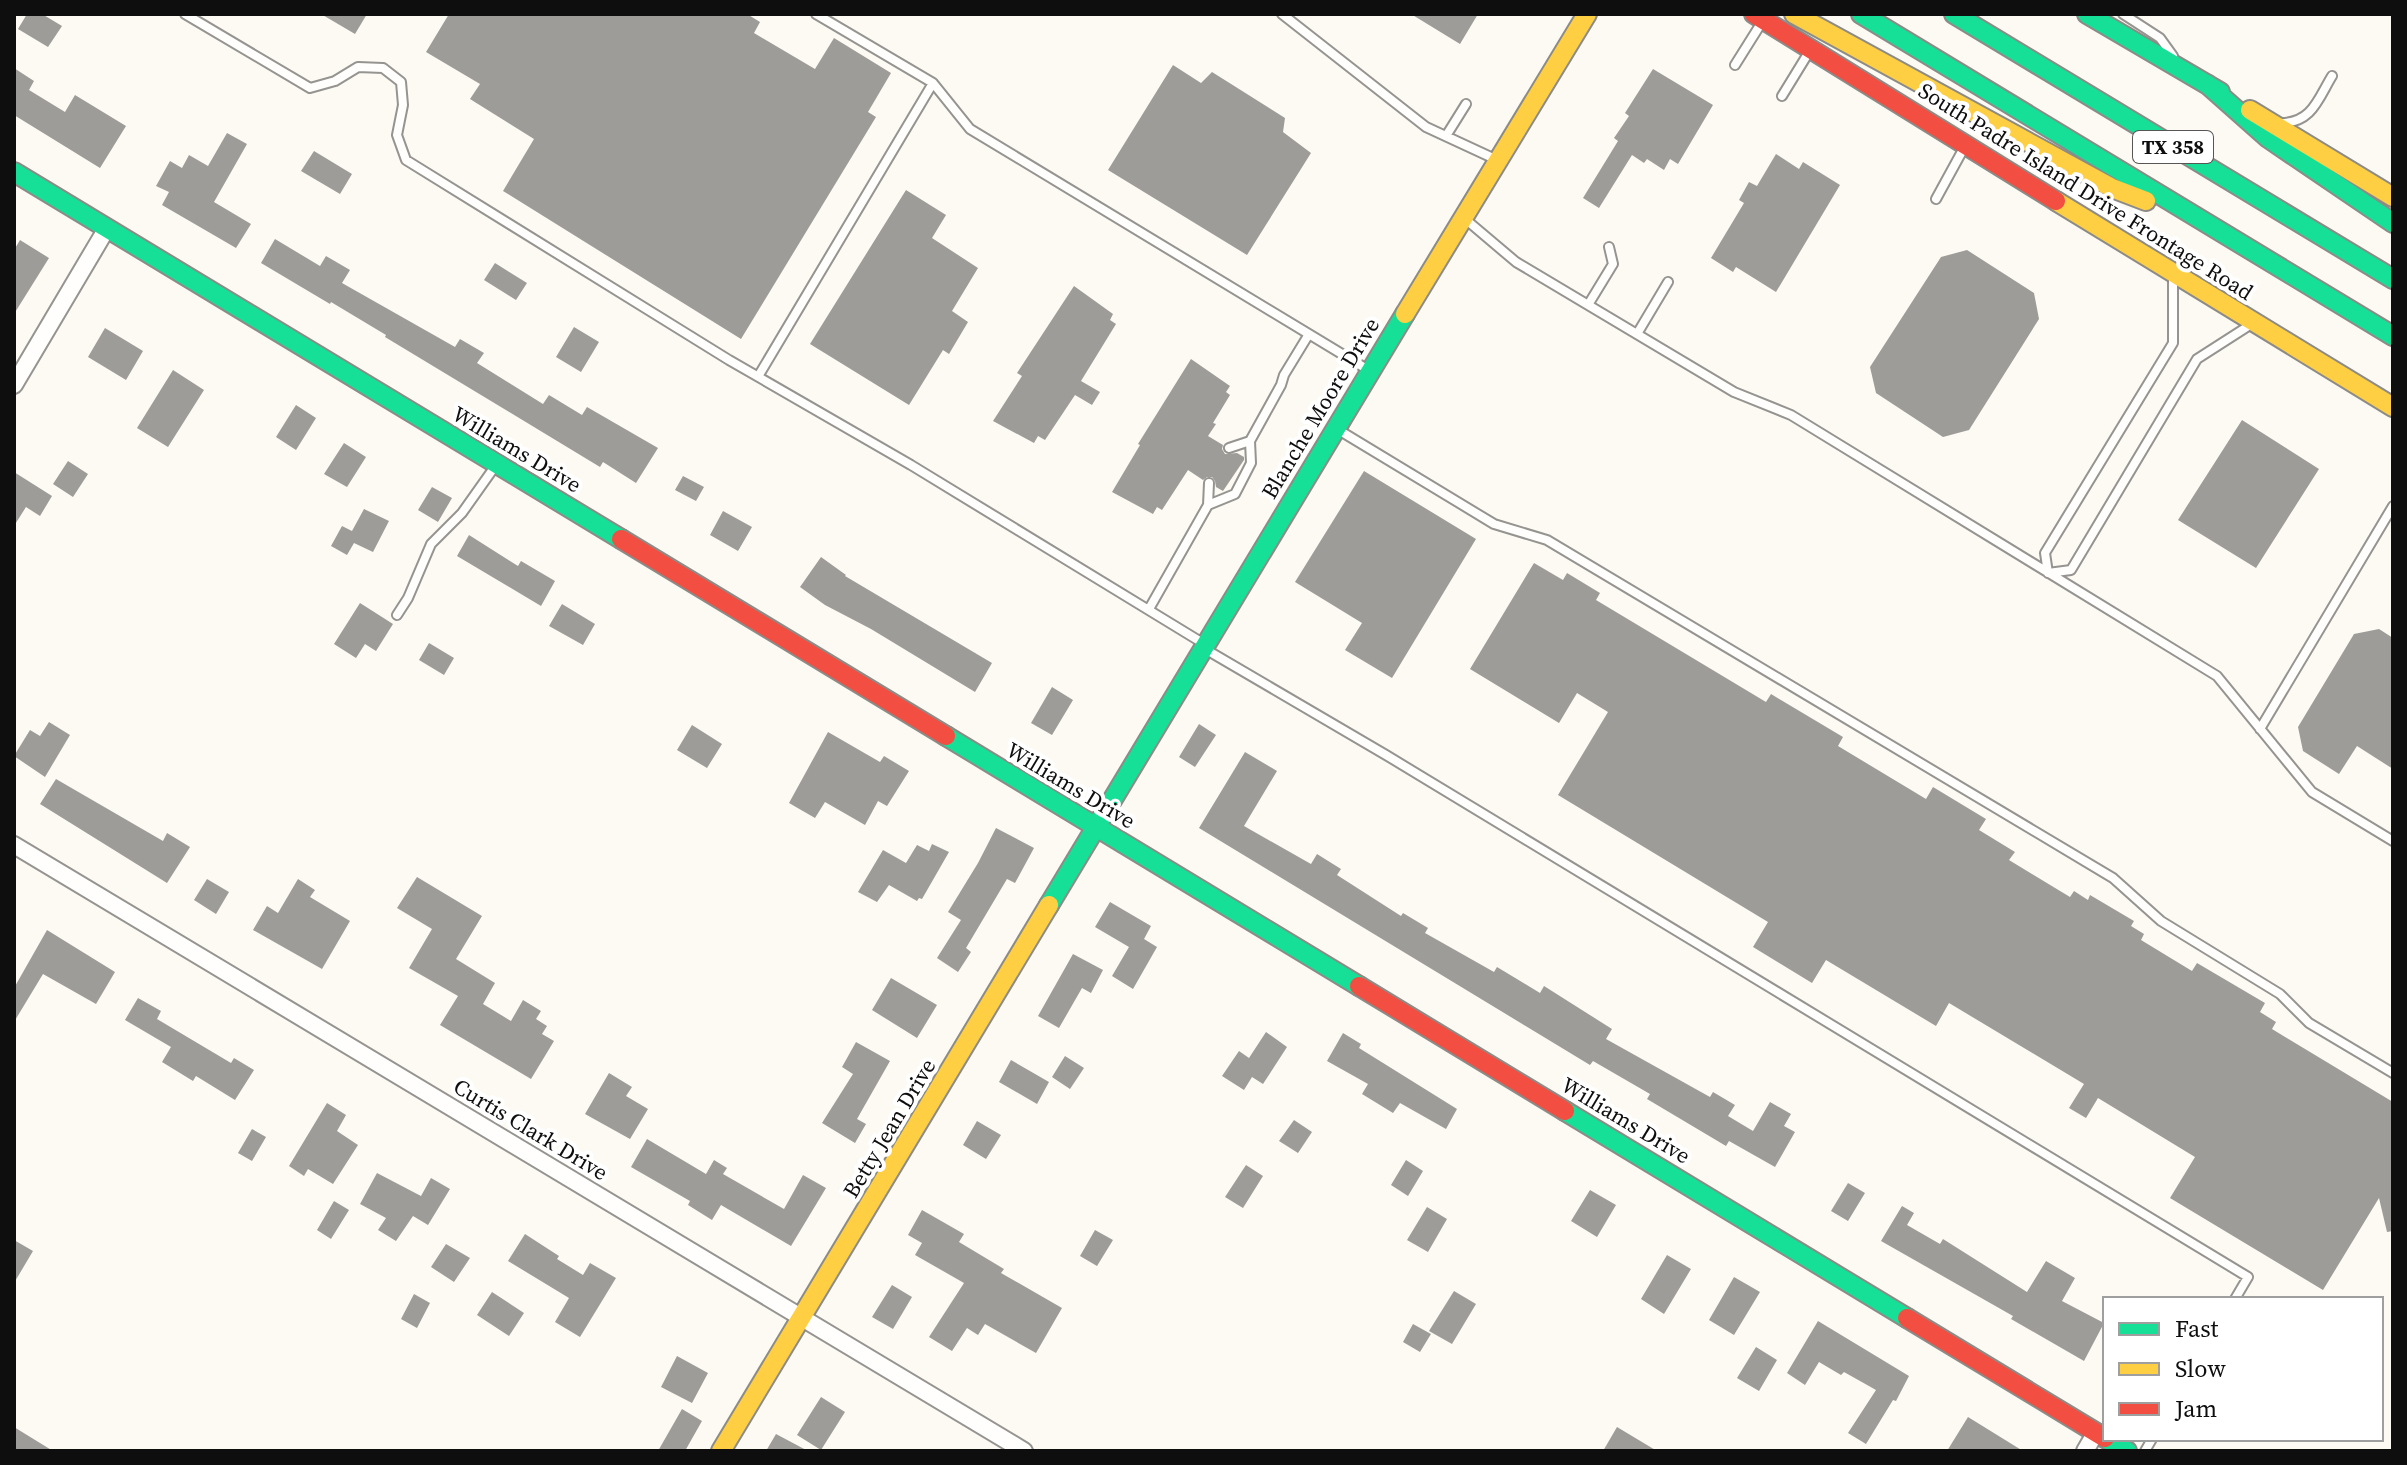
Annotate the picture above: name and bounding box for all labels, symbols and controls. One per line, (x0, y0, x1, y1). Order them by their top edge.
street label: South Padre Island Drive Frontage Road (1913, 75, 2259, 307)
road number: TX 358 (2133, 131, 2213, 163)
street label: Blanche Moore Drive (1254, 312, 1386, 504)
street label: Williams Drive (447, 399, 587, 499)
street label: Williams Drive (1001, 735, 1141, 835)
street label: Betty Jean Drive (836, 1053, 942, 1203)
street label: Williams Drive (1556, 1070, 1696, 1170)
street label: Curtis Clark Drive (448, 1071, 614, 1187)
legend (2103, 1297, 2383, 1441)
text: Fast (2175, 1312, 2219, 1345)
text: Slow (2175, 1352, 2226, 1385)
text: Jam (2174, 1392, 2217, 1425)

